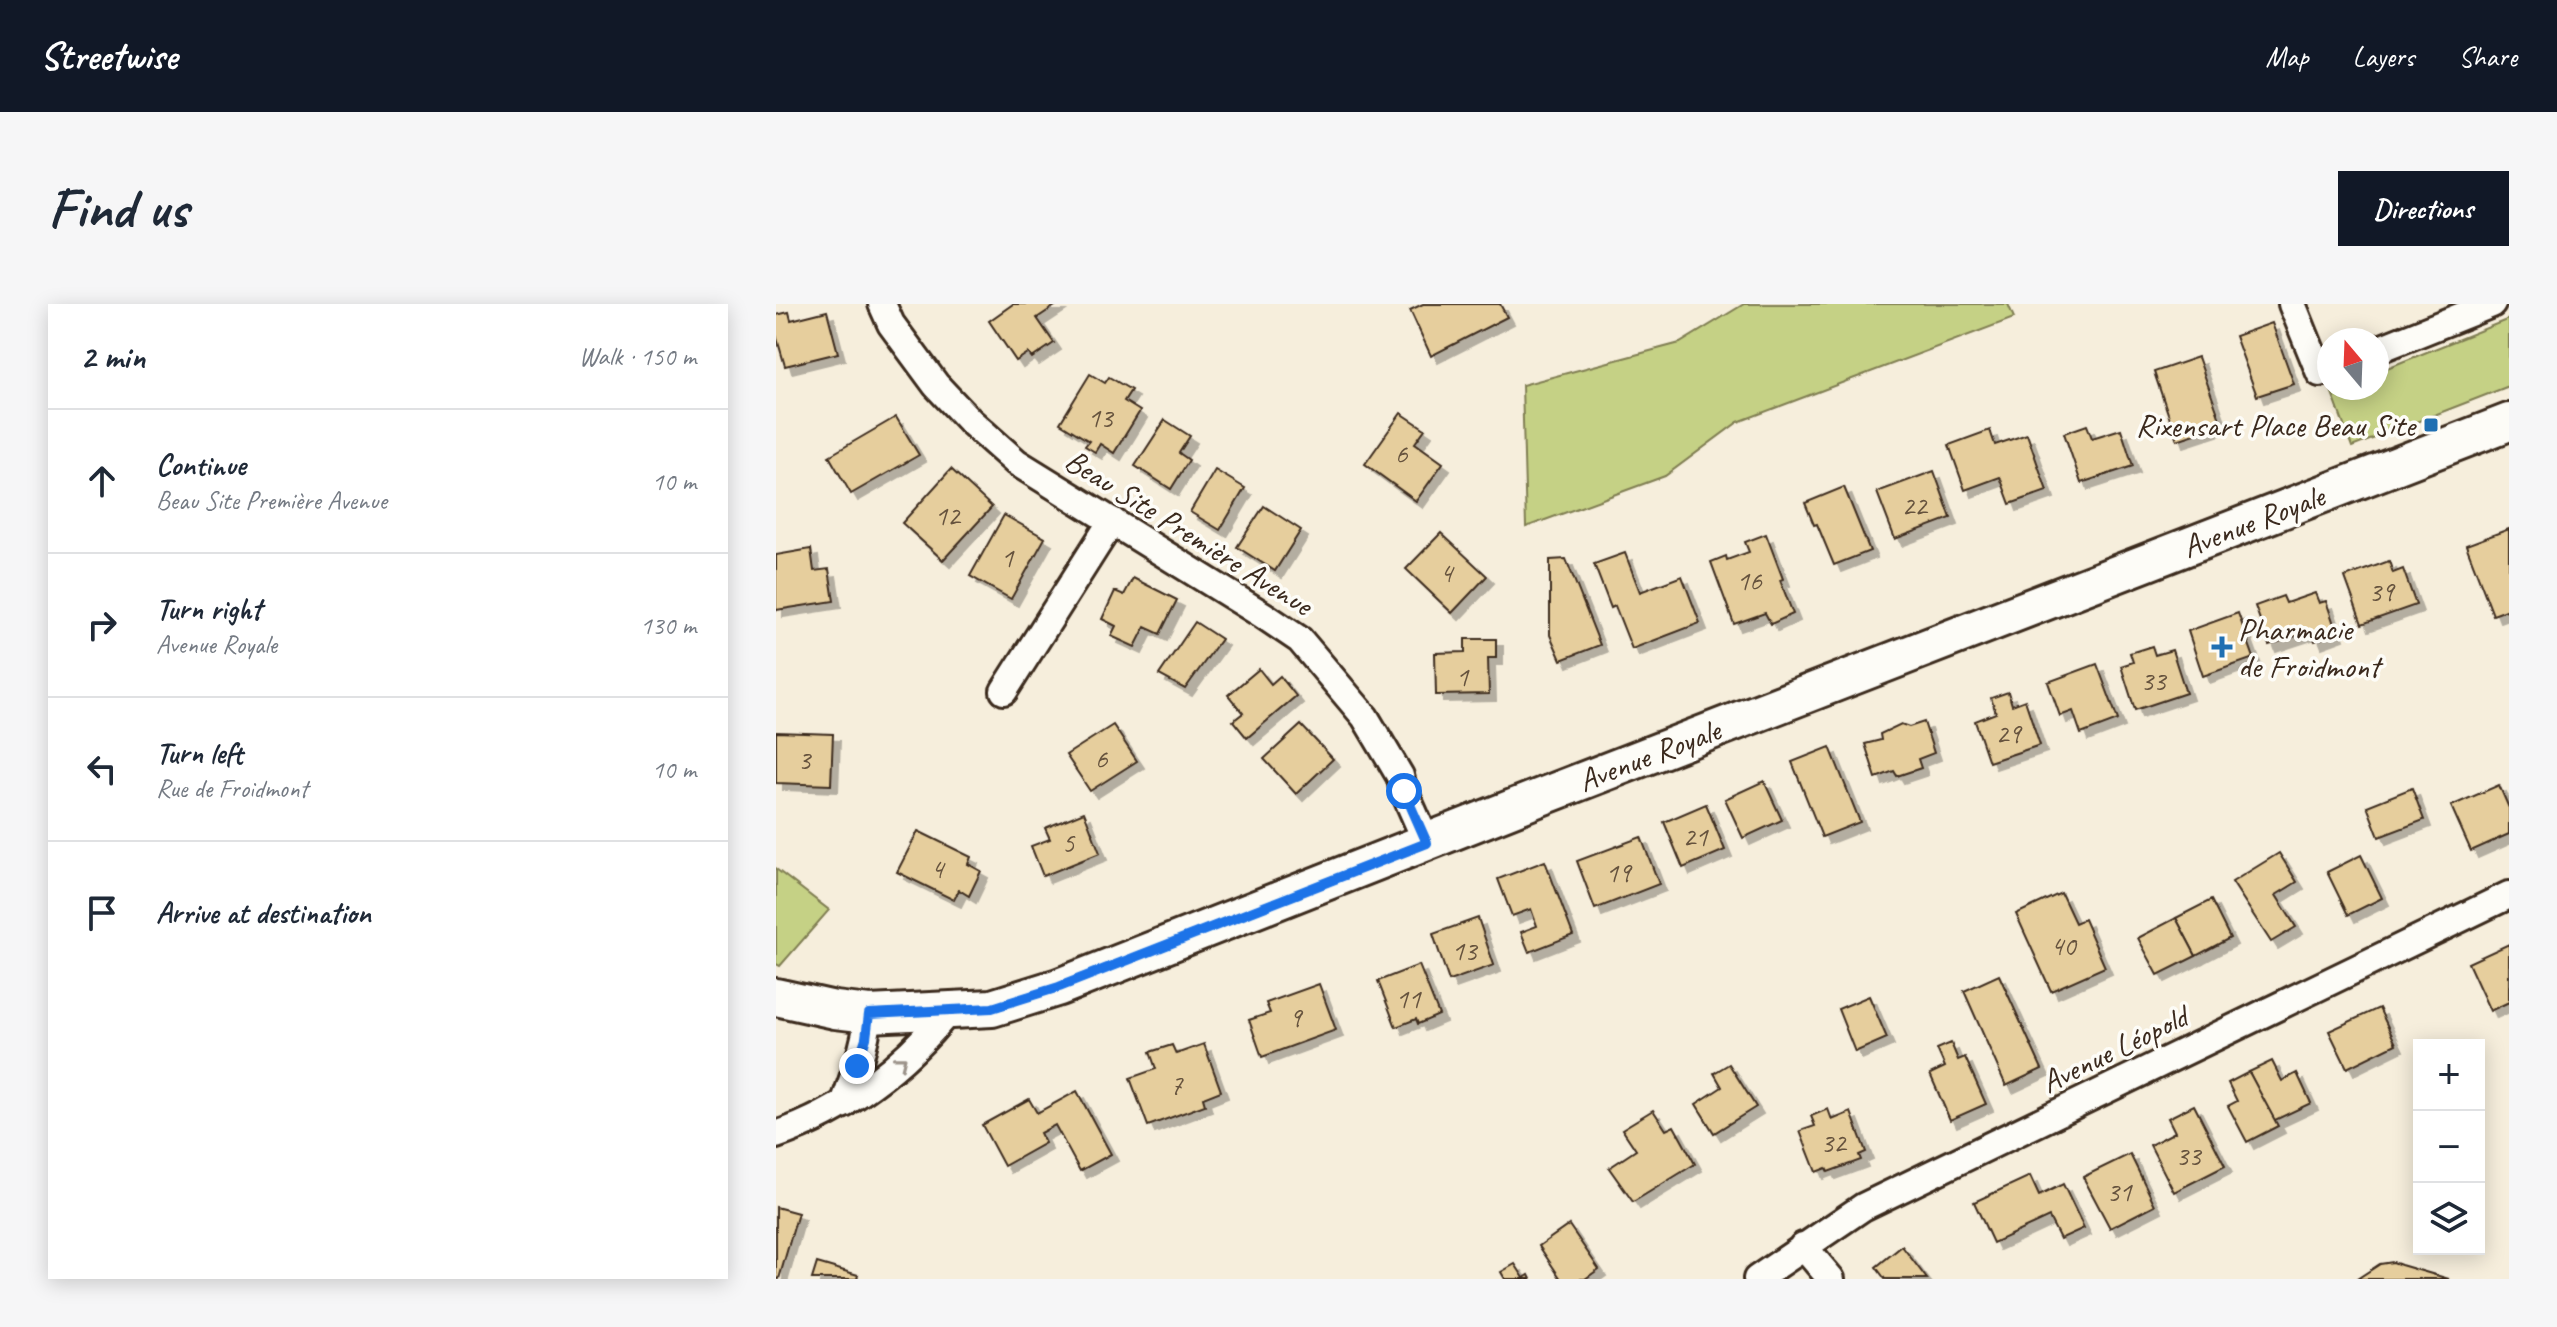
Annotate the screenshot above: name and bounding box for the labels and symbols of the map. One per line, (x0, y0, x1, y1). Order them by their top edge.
north arrow (2317, 328, 2389, 400)
house number: 13 (1087, 400, 1115, 435)
place label: Rixensart Place Beau Site (2136, 405, 2418, 446)
marker: Rixensart Place Beau Site (2422, 416, 2440, 434)
house number: 6 (1395, 436, 1409, 471)
street label: Beau Site Première Avenue (1057, 440, 1322, 626)
street label: Avenue Royale (2176, 475, 2332, 567)
house number: 22 (1901, 488, 1929, 523)
house number: 12 (934, 498, 962, 533)
house number: 1 (1001, 540, 1015, 575)
house number: 4 (1440, 555, 1455, 590)
house number: 16 (1736, 563, 1763, 598)
house number: 39 (2368, 574, 2396, 609)
place label: Pharmacie de Froidmont (2238, 609, 2384, 687)
marker: Pharmacie de Froidmont (2213, 638, 2231, 656)
house number: 1 (1456, 659, 1470, 694)
house number: 33 (2140, 663, 2168, 698)
street label: Avenue Royale (1572, 709, 1728, 801)
house number: 29 (1995, 716, 2023, 751)
house number: 6 (1095, 741, 1109, 776)
house number: 3 (798, 742, 813, 777)
route start (1386, 773, 1422, 809)
house number: 21 (1682, 819, 1709, 854)
house number: 5 (1062, 825, 1076, 860)
house number: 4 (931, 851, 946, 886)
house number: 19 (1605, 855, 1633, 890)
house number: 40 (2050, 928, 2078, 963)
house number: 13 (1451, 933, 1479, 968)
house number: 11 (1395, 981, 1422, 1016)
street label: Avenue Léopold (2034, 994, 2198, 1103)
house number: 9 (1289, 1000, 1304, 1035)
route end (839, 1048, 875, 1084)
one-way arrow (892, 1057, 907, 1071)
house number: 7 (1170, 1067, 1184, 1102)
house number: 32 (1820, 1125, 1848, 1160)
house number: 33 (2175, 1138, 2203, 1173)
house number: 31 (2106, 1174, 2133, 1209)

